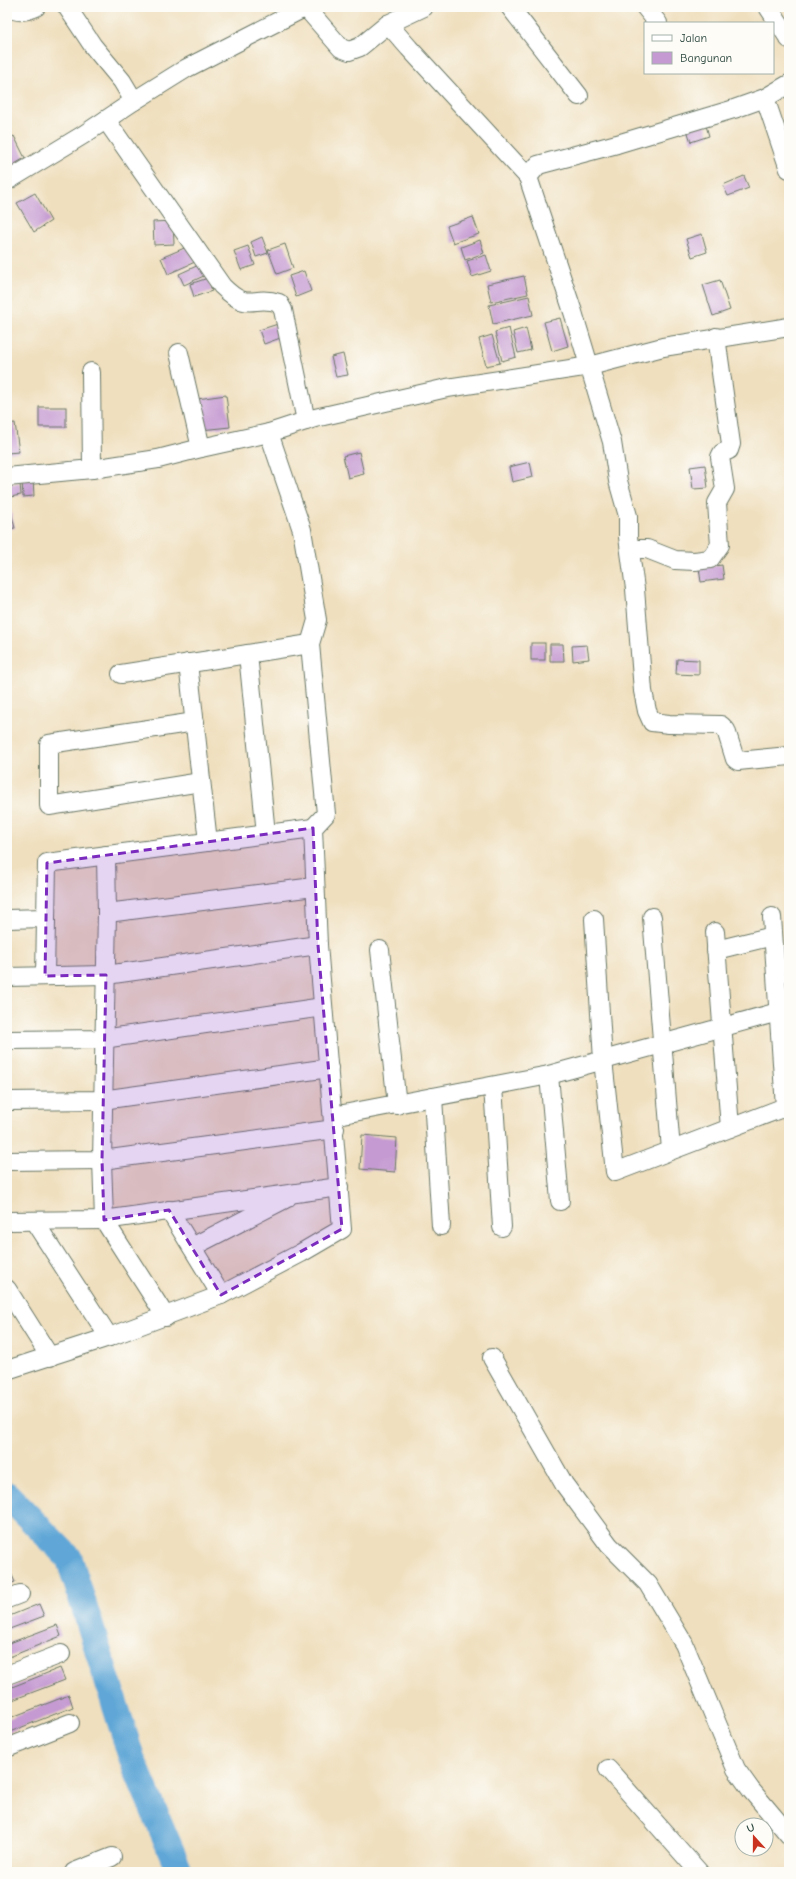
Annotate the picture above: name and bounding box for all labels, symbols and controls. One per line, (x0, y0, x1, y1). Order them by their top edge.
legend (644, 22, 774, 74)
text: Jalan (680, 31, 707, 45)
text: Bangunan (680, 51, 732, 65)
north arrow (734, 1817, 774, 1857)
text: U (745, 1821, 756, 1836)

